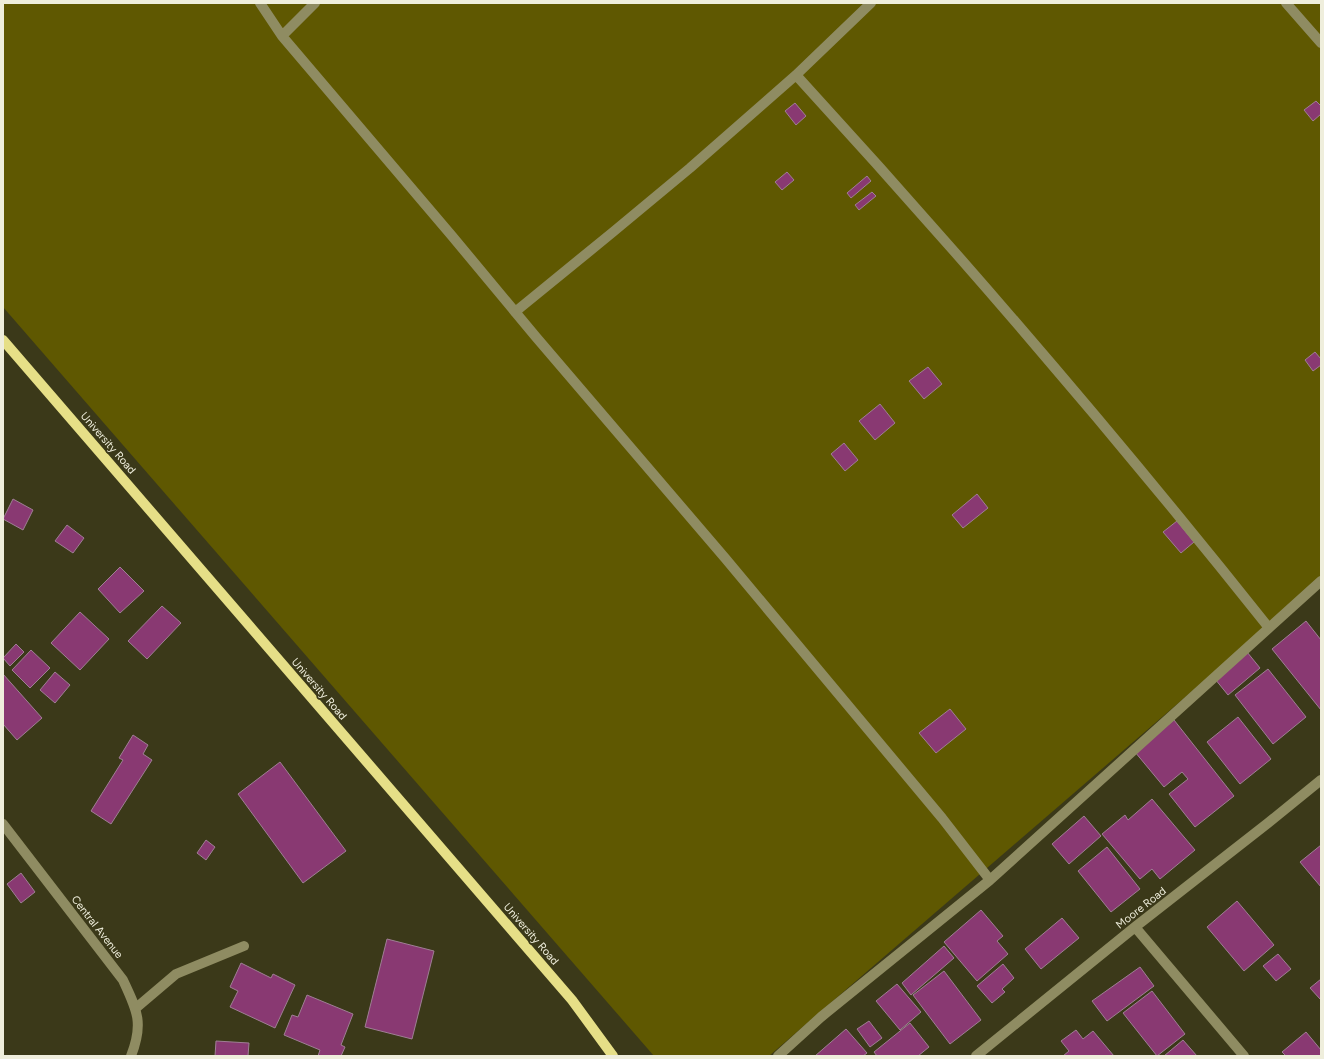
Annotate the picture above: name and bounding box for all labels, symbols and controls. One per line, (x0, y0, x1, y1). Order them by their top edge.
street label: University Road (78, 410, 138, 476)
street label: University Road (289, 656, 349, 722)
street label: Moore Road (1113, 884, 1169, 932)
street label: Central Avenue (69, 893, 125, 961)
street label: University Road (501, 901, 561, 967)

